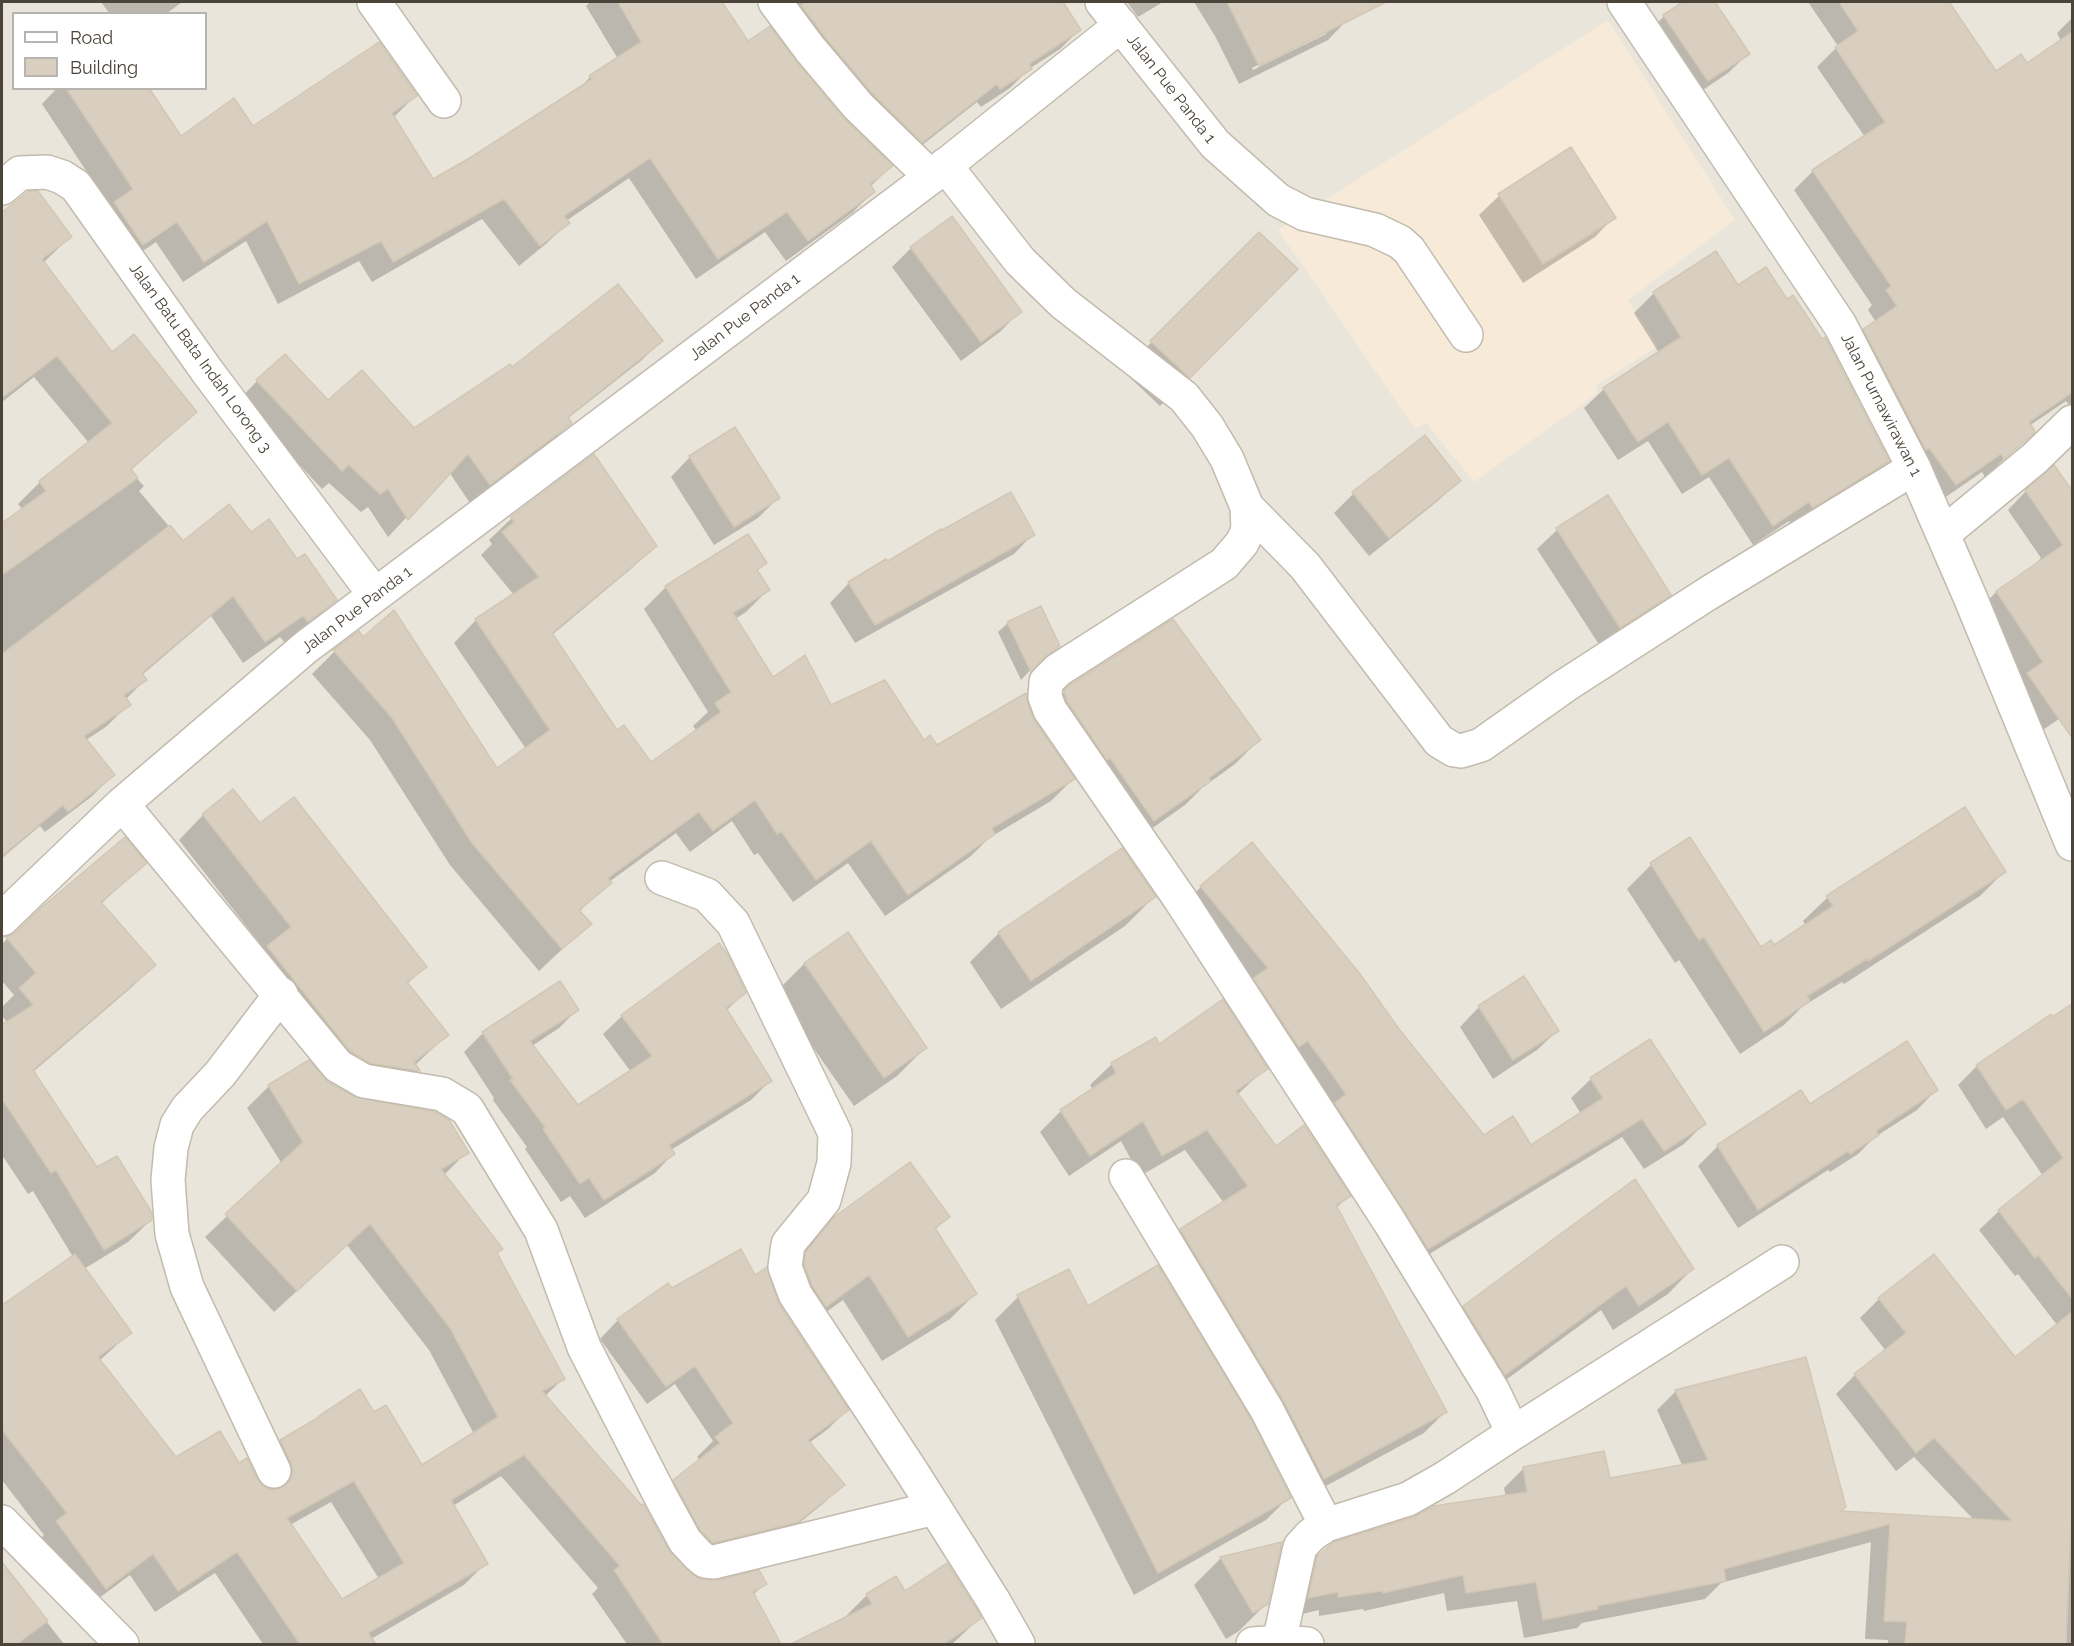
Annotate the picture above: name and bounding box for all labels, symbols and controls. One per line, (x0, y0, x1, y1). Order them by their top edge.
legend (12, 12, 207, 90)
text: Road (70, 27, 113, 48)
street label: Jalan Pue Panda 1 (1122, 31, 1220, 147)
text: Building (70, 57, 138, 78)
street label: Jalan Batu Bata Indah Lorong 3 (125, 260, 275, 456)
street label: Jalan Pue Panda 1 (686, 269, 804, 365)
street label: Jalan Purnawirawan 1 (1837, 330, 1925, 480)
street label: Jalan Pue Panda 1 (298, 562, 416, 658)

